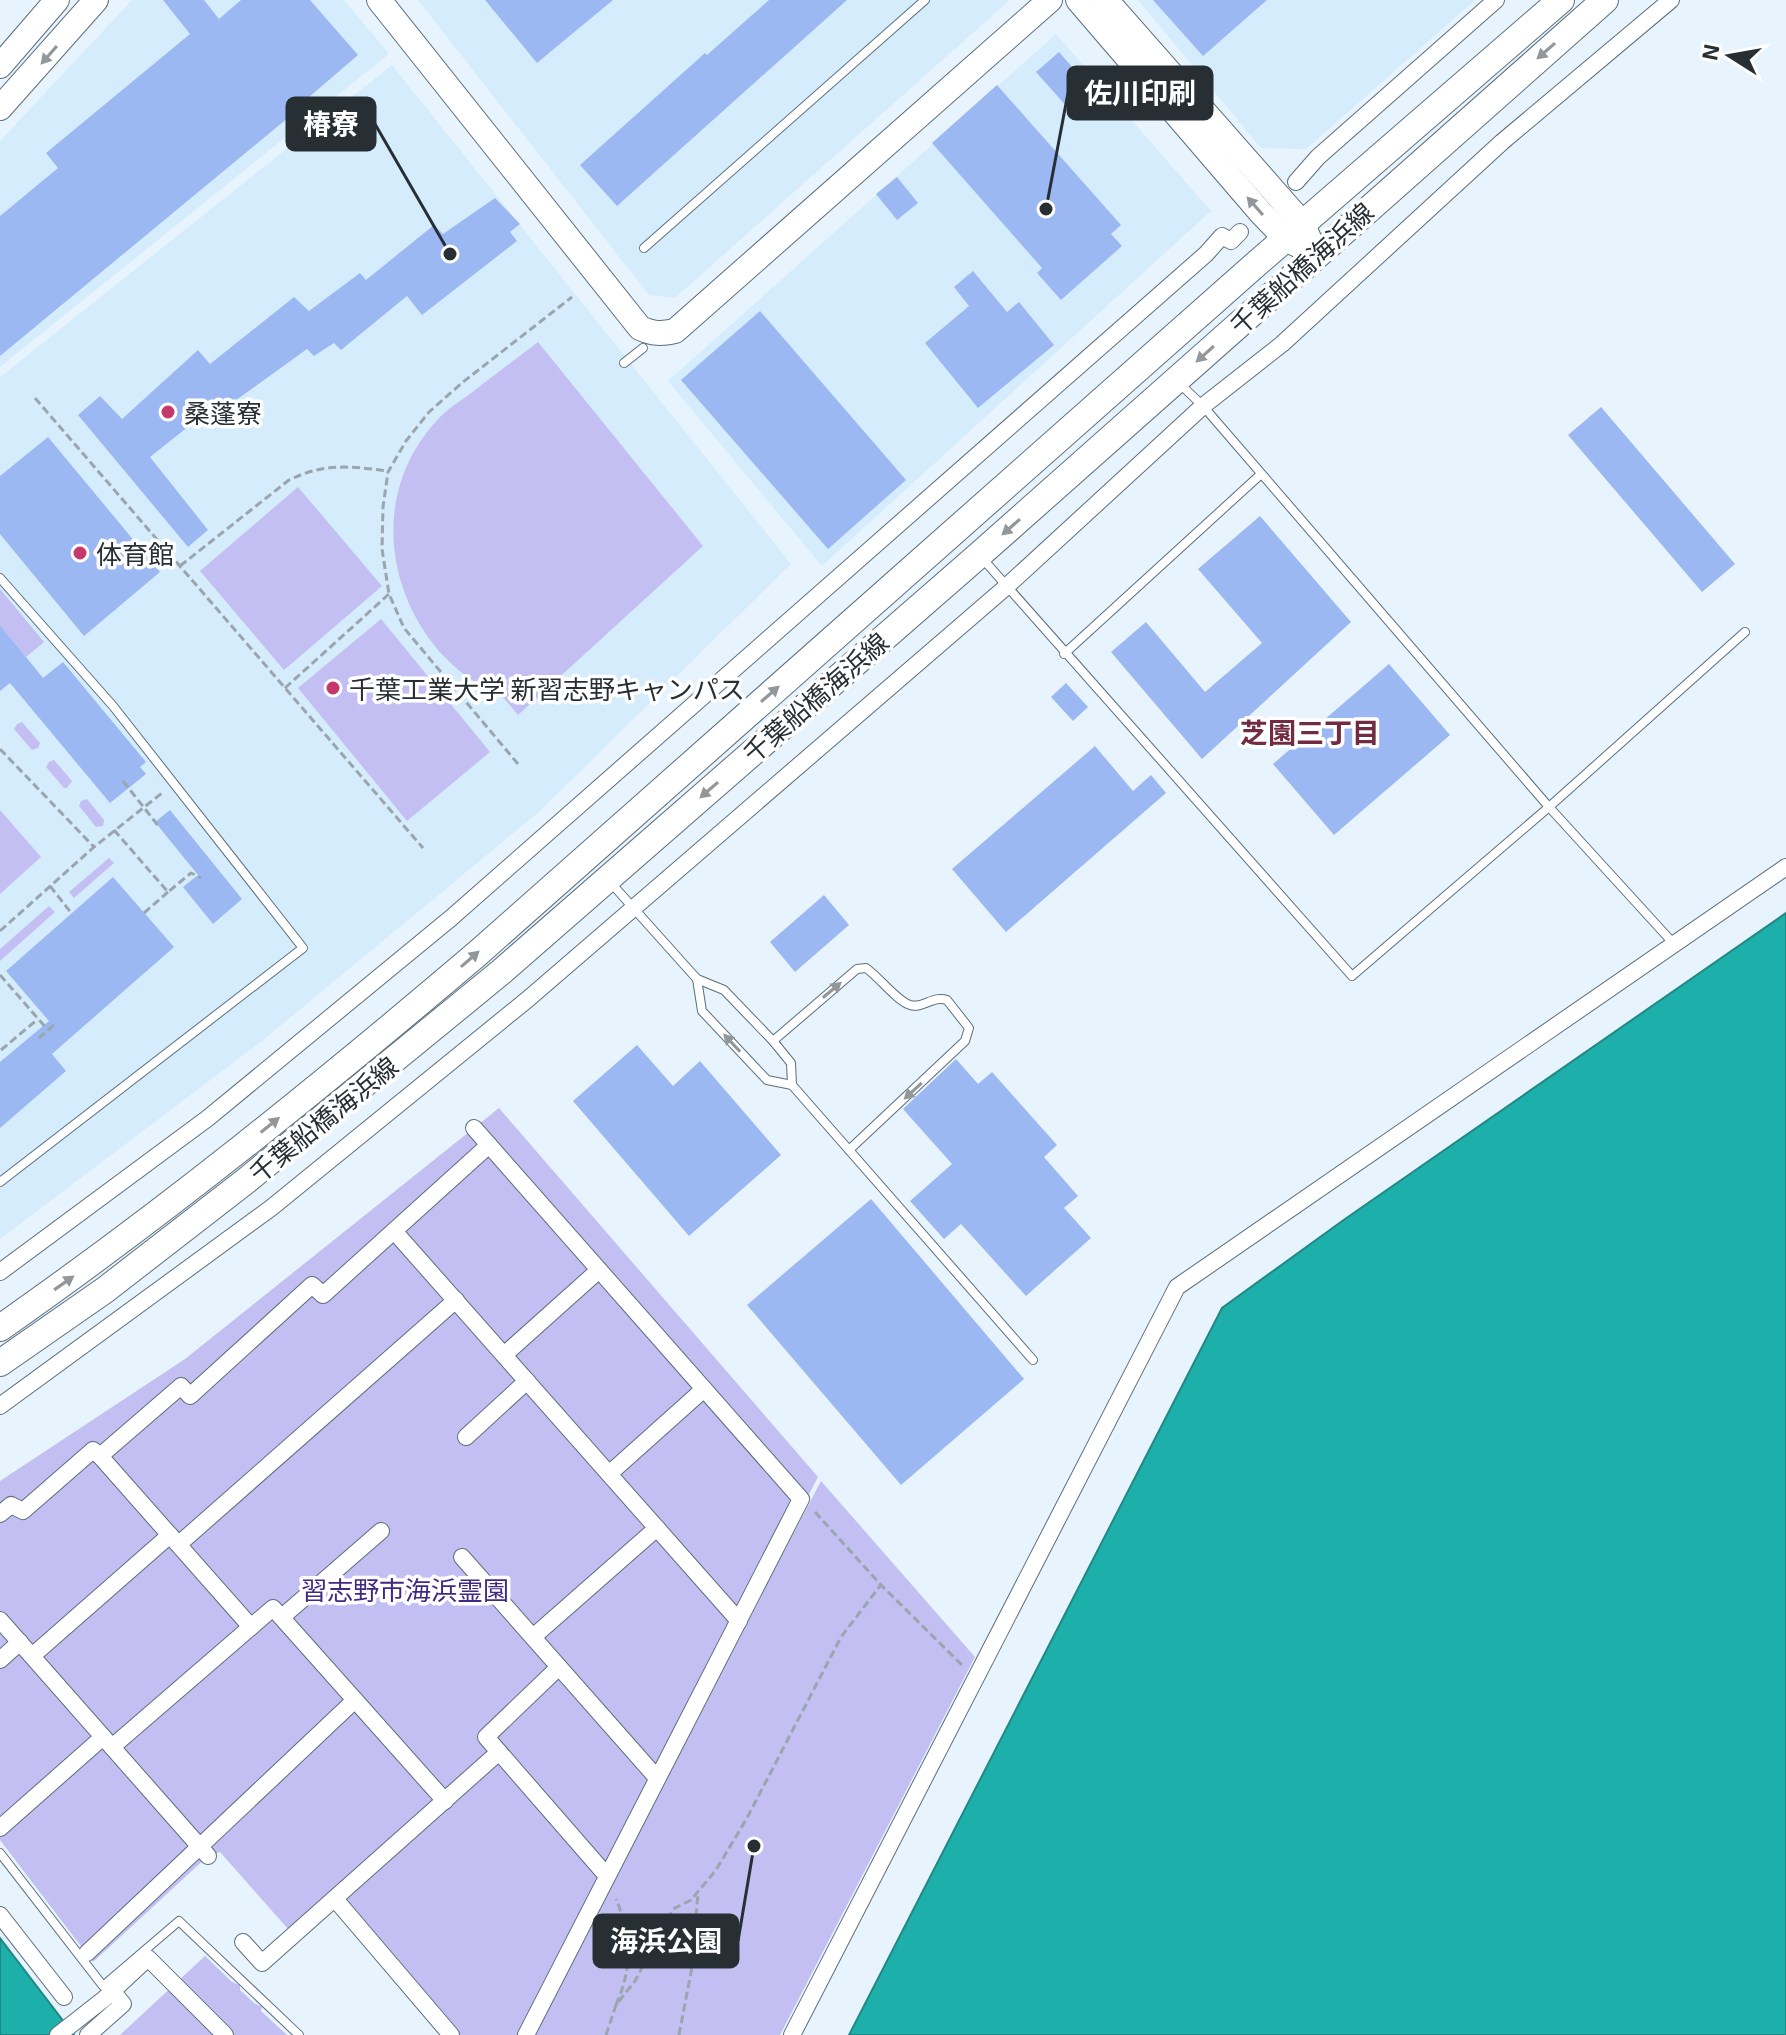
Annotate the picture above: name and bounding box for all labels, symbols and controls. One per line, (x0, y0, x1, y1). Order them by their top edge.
north arrow (1690, 16, 1770, 96)
one-way arrow (1537, 42, 1556, 60)
text: N (1695, 42, 1724, 62)
one-way arrow (41, 44, 58, 64)
callout: 佐川印刷 (1068, 67, 1212, 119)
text: 佐川印刷 (1084, 75, 1196, 109)
callout: 椿寮 (287, 98, 375, 150)
text: 椿寮 (303, 106, 359, 140)
street label: 千葉船橋海浜線 (1223, 196, 1379, 340)
one-way arrow (1247, 197, 1265, 216)
one-way arrow (1196, 345, 1215, 363)
place label: 桑蓬寮 (184, 397, 262, 428)
marker: 桑蓬寮 (159, 403, 177, 421)
one-way arrow (1001, 518, 1021, 535)
place label: 体育館 (96, 538, 174, 569)
marker: 体育館 (71, 544, 89, 562)
street label: 千葉船橋海浜線 (736, 626, 894, 768)
place label: 千葉工業大学 新習志野キャンパス (349, 673, 745, 704)
marker: 千葉工業大学 新習志野キャンパス (324, 679, 342, 697)
one-way arrow (760, 686, 780, 703)
district label: 芝園三丁目 (1240, 715, 1380, 749)
one-way arrow (700, 781, 720, 798)
one-way arrow (460, 951, 480, 968)
one-way arrow (822, 982, 842, 999)
one-way arrow (724, 1034, 742, 1053)
street label: 千葉船橋海浜線 (243, 1050, 403, 1188)
one-way arrow (904, 1081, 923, 1099)
one-way arrow (260, 1117, 280, 1133)
one-way arrow (54, 1276, 75, 1291)
park label: 習志野市海浜霊園 (301, 1574, 509, 1605)
callout: 海浜公園 (594, 1915, 738, 1967)
text: 海浜公園 (610, 1923, 722, 1957)

